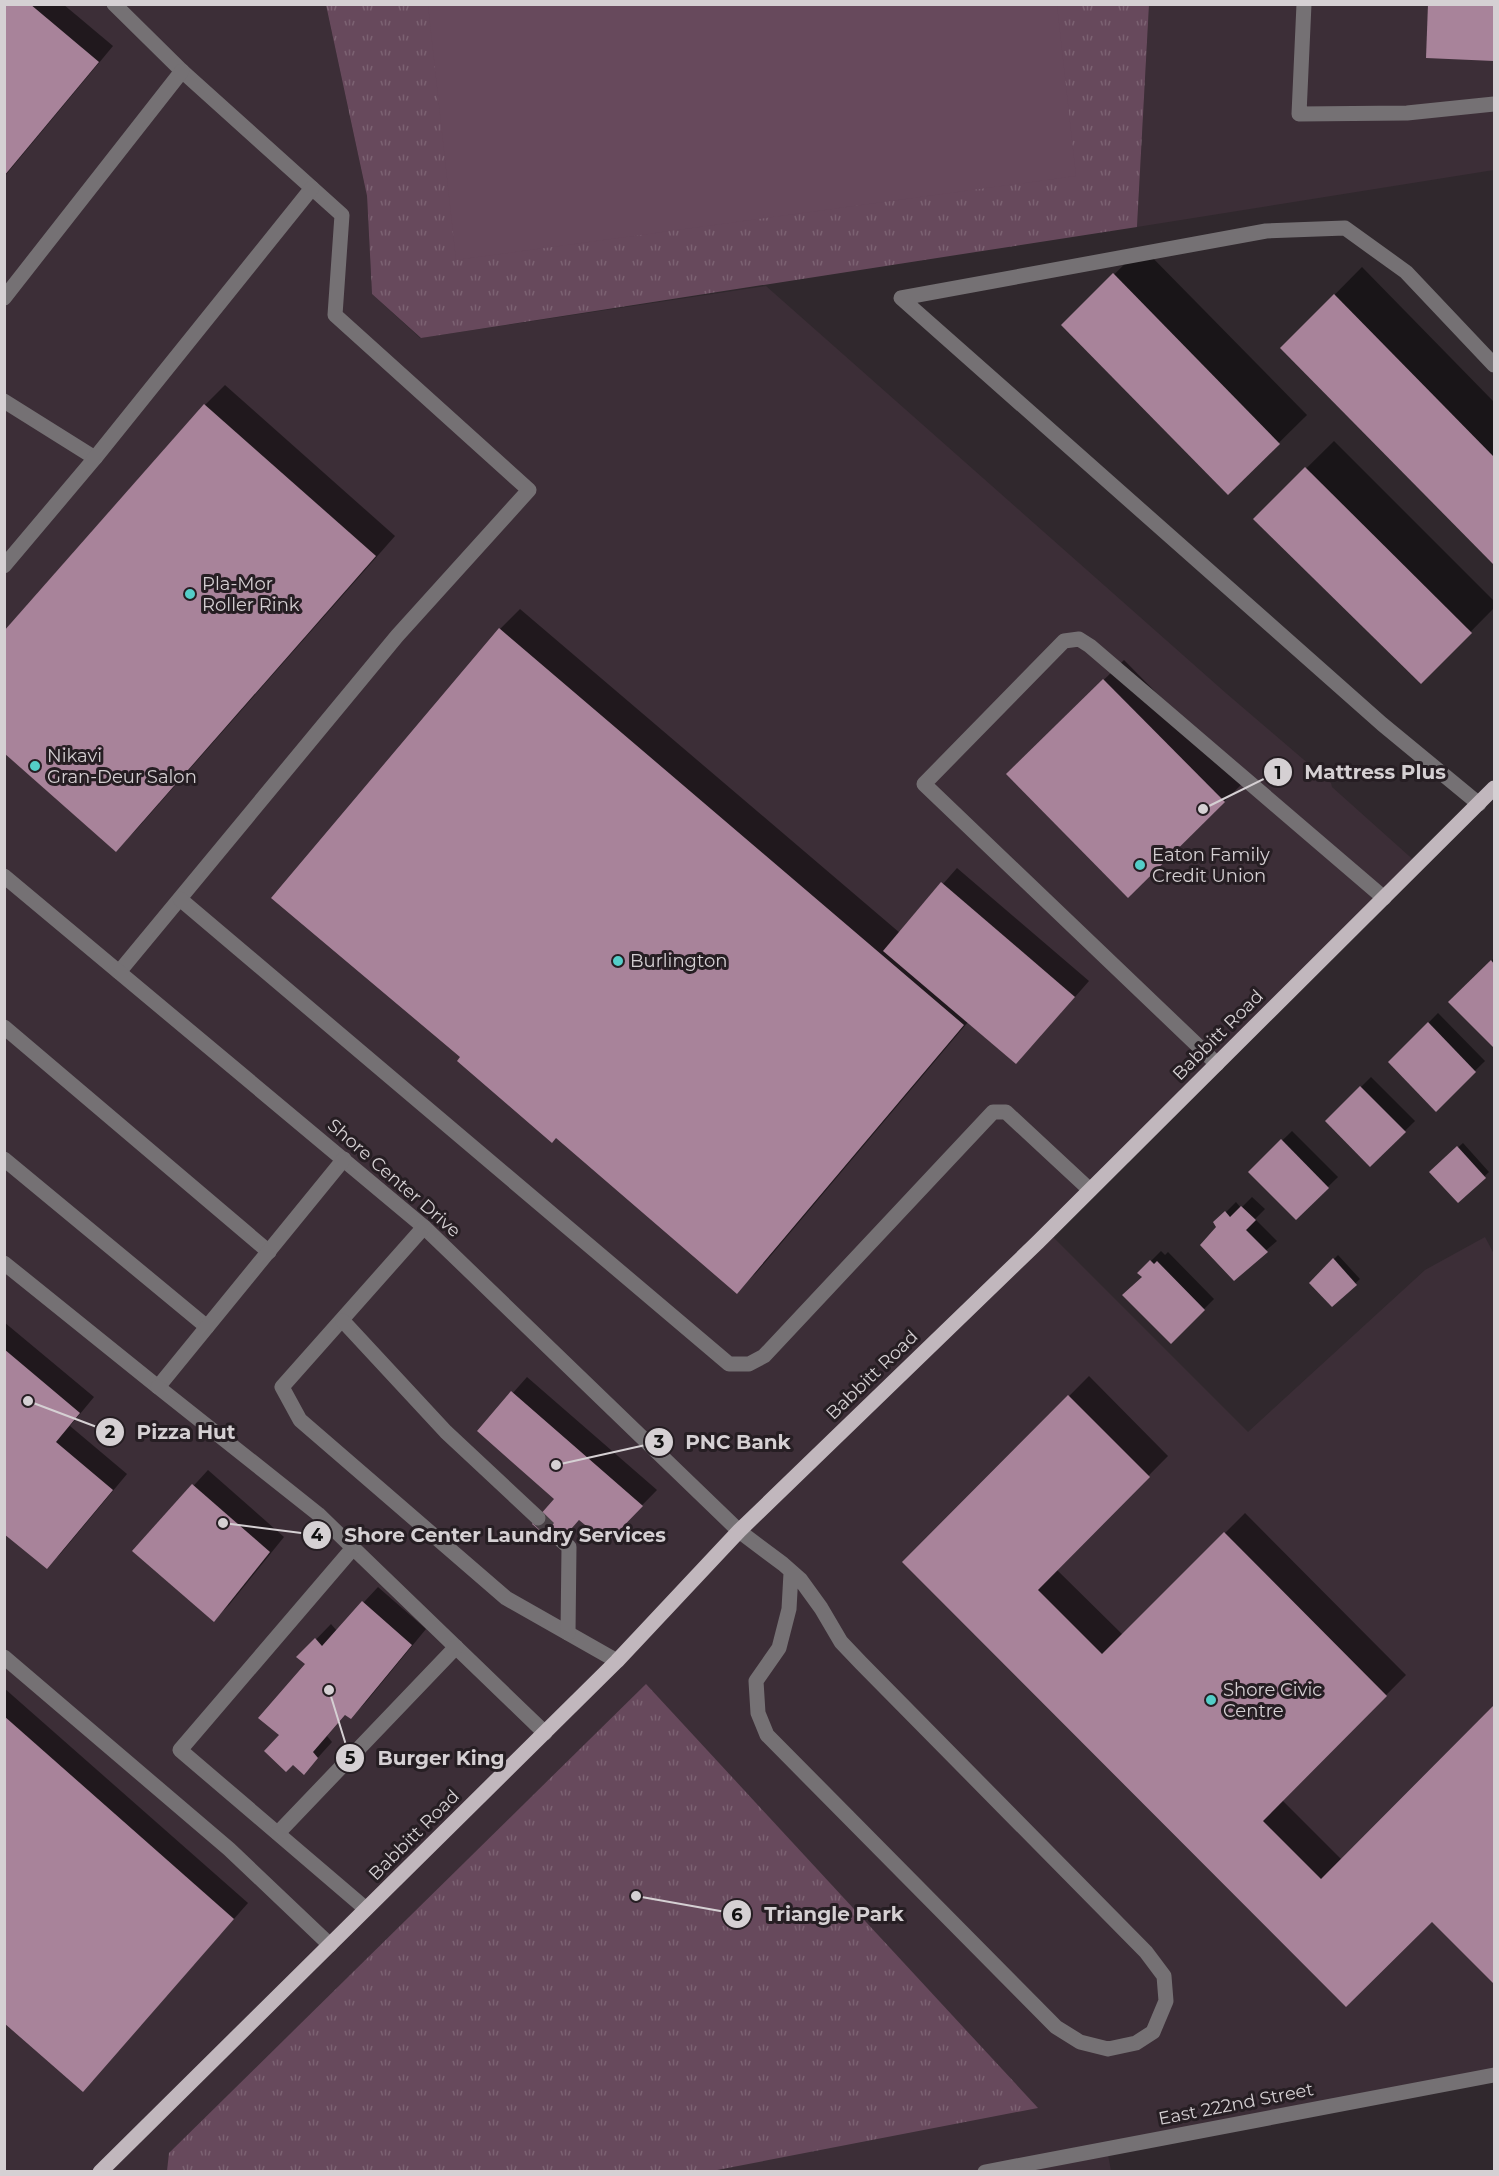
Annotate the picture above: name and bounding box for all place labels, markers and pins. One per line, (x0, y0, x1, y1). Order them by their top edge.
place label: Pla-Mor Roller Rink (202, 573, 300, 616)
marker: Pla-Mor Roller Rink (183, 587, 197, 601)
place label: Nikavi Gran-Deur Salon (47, 745, 197, 788)
callout: Mattress Plus (1263, 753, 1458, 791)
marker: Nikavi Gran-Deur Salon (28, 759, 42, 773)
place label: Eaton Family Credit Union (1152, 844, 1270, 887)
marker: Eaton Family Credit Union (1133, 858, 1147, 872)
place label: Burlington (630, 950, 727, 972)
marker: Burlington (611, 954, 625, 968)
callout: Pizza Hut (95, 1413, 248, 1451)
callout: PNC Bank (644, 1423, 803, 1461)
callout: Shore Center Laundry Services (302, 1516, 678, 1554)
place label: Shore Civic Centre (1223, 1679, 1322, 1722)
marker: Shore Civic Centre (1204, 1693, 1218, 1707)
callout: Burger King (335, 1739, 516, 1777)
callout: Triangle Park (722, 1895, 916, 1933)

